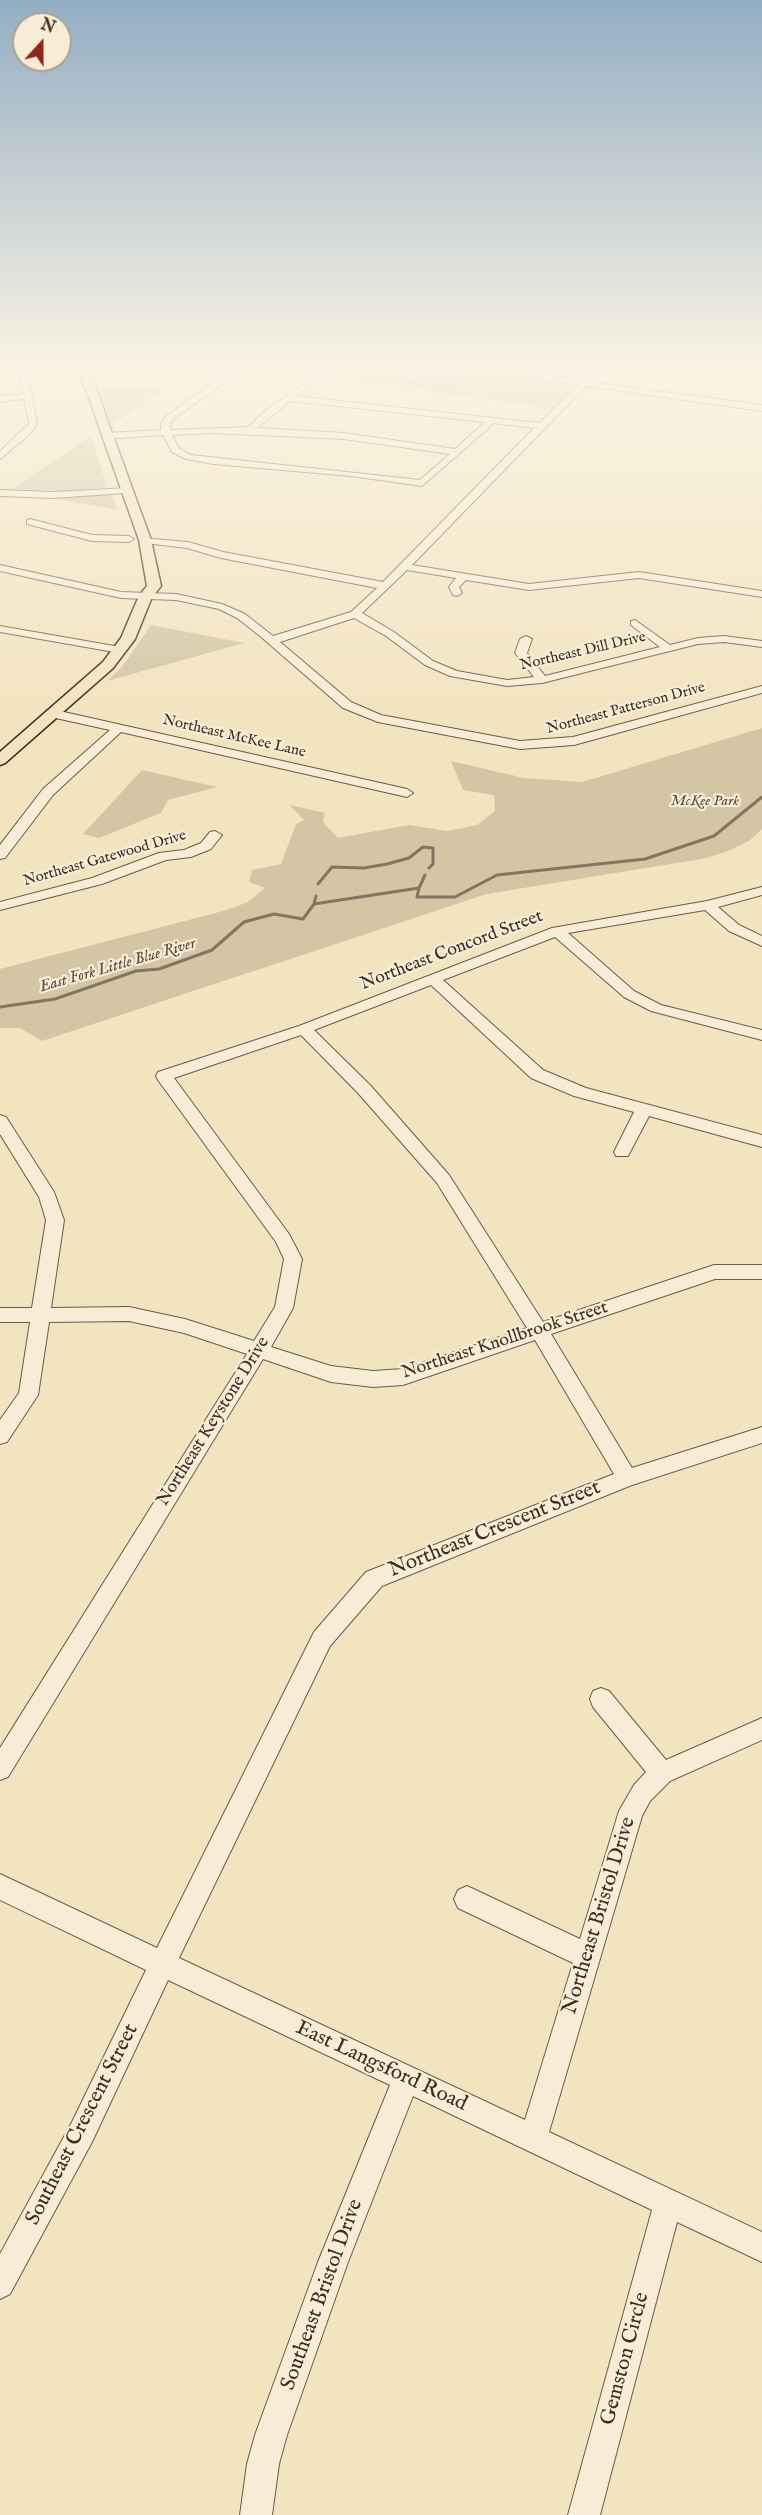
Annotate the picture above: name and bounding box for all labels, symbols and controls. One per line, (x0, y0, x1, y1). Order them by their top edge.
north arrow (12, 12, 72, 72)
text: N (38, 15, 58, 39)
street label: Northeast Dill Drive (518, 629, 648, 675)
street label: Northeast Patterson Drive (545, 679, 707, 739)
street label: Northeast McKee Lane (161, 712, 307, 762)
park label: McKee Park (671, 793, 739, 811)
street label: Northeast Gatewood Drive (21, 827, 189, 891)
street label: Northeast Concord Street (358, 906, 546, 996)
water label: East Fork Little Blue River (38, 935, 198, 997)
street label: Northeast Knollbrook Street (399, 1297, 611, 1385)
street label: Northeast Keystone Drive (153, 1333, 275, 1511)
street label: Northeast Crescent Street (385, 1476, 605, 1584)
street label: Northeast Bristol Drive (558, 1814, 642, 2018)
street label: East Langsford Road (291, 2016, 471, 2118)
street label: Southeast Crescent Street (21, 2020, 145, 2230)
street label: Southeast Bristol Drive (277, 2196, 369, 2394)
street label: Gemston Circle (596, 2290, 656, 2428)

